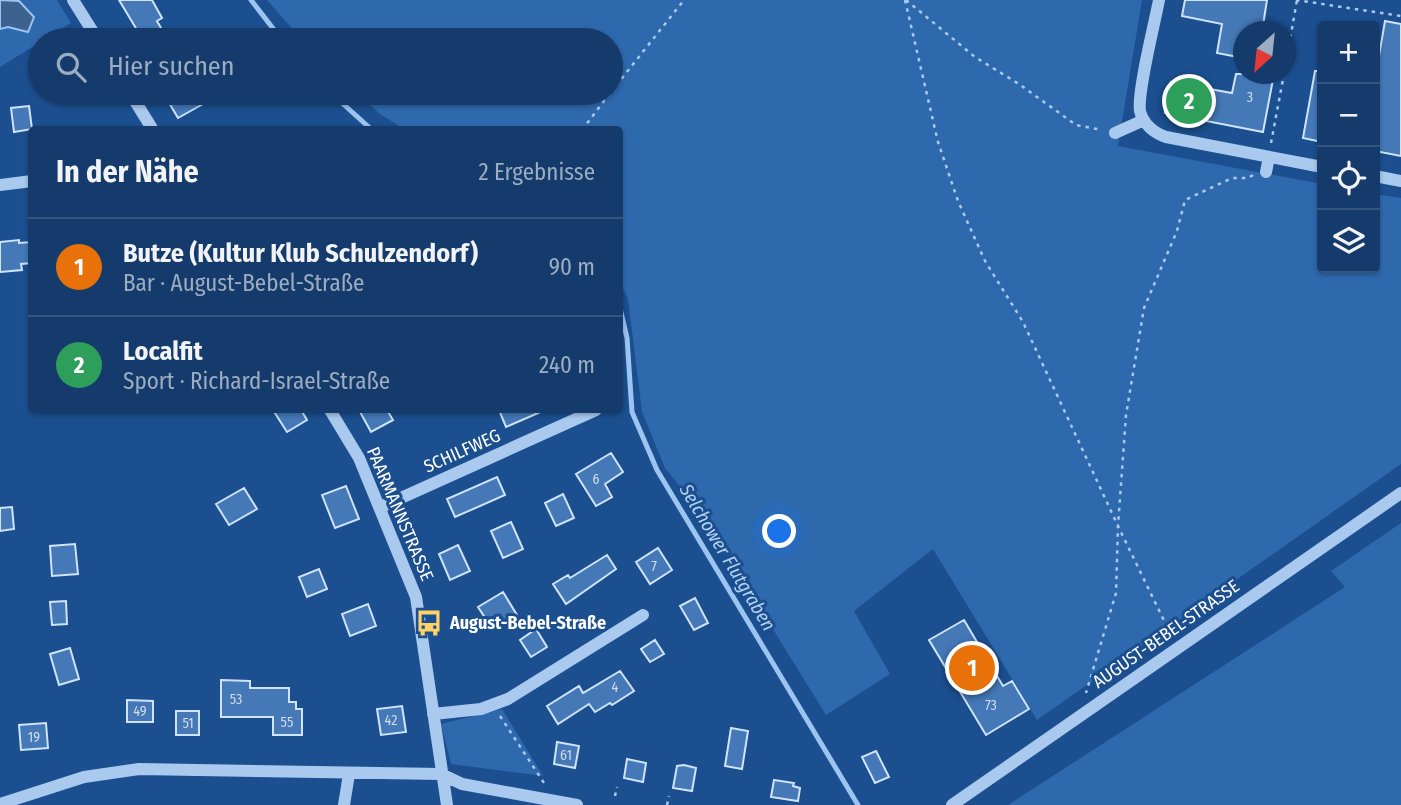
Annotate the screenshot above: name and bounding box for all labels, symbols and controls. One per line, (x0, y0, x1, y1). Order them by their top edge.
north arrow (1233, 21, 1296, 84)
map controls (1317, 21, 1380, 273)
button: + (1317, 21, 1380, 84)
search box (28, 28, 623, 105)
icon: search (52, 48, 90, 86)
text: Hier suchen (108, 51, 234, 82)
pin: 2 (1166, 75, 1212, 127)
button: − (1317, 84, 1380, 147)
house number: 3 (1247, 89, 1253, 106)
button: locate (1317, 147, 1380, 210)
text: In der Nähe (56, 154, 199, 190)
text: 2 Ergebnisse (478, 158, 595, 186)
button: layers (1317, 210, 1380, 273)
text: Butze (Kultur Klub Schulzendorf) (123, 238, 478, 269)
text: 1 (74, 253, 84, 281)
text: 90 m (549, 253, 595, 281)
text: Bar · August-Bebel-Straße (123, 269, 364, 297)
text: Localfit (123, 336, 203, 367)
text: 2 (74, 351, 84, 379)
text: 240 m (539, 351, 595, 379)
text: Sport · Richard-Israel-Straße (123, 367, 390, 395)
street label: SCHILFWEG (420, 424, 504, 478)
street label: PAARMANNSTRASSE (362, 444, 438, 584)
house number: 6 (593, 471, 600, 488)
water label: Selchower Flutgraben (674, 479, 780, 635)
your location (762, 514, 796, 548)
house number: 7 (651, 558, 657, 575)
street label: AUGUST-BEBEL-STRASSE (1088, 575, 1244, 693)
bus stop icon: August-Bebel-Straße (414, 608, 444, 638)
place label: August-Bebel-Straße (449, 612, 606, 634)
pin: 1 (949, 642, 995, 694)
house number: 4 (612, 679, 619, 696)
house number: 53 (230, 691, 242, 708)
house number: 73 (985, 697, 997, 714)
house number: 49 (133, 703, 147, 720)
house number: 42 (385, 712, 397, 729)
house number: 55 (281, 714, 293, 731)
house number: 51 (182, 715, 194, 732)
house number: 19 (28, 729, 40, 746)
house number: 61 (560, 747, 572, 764)

